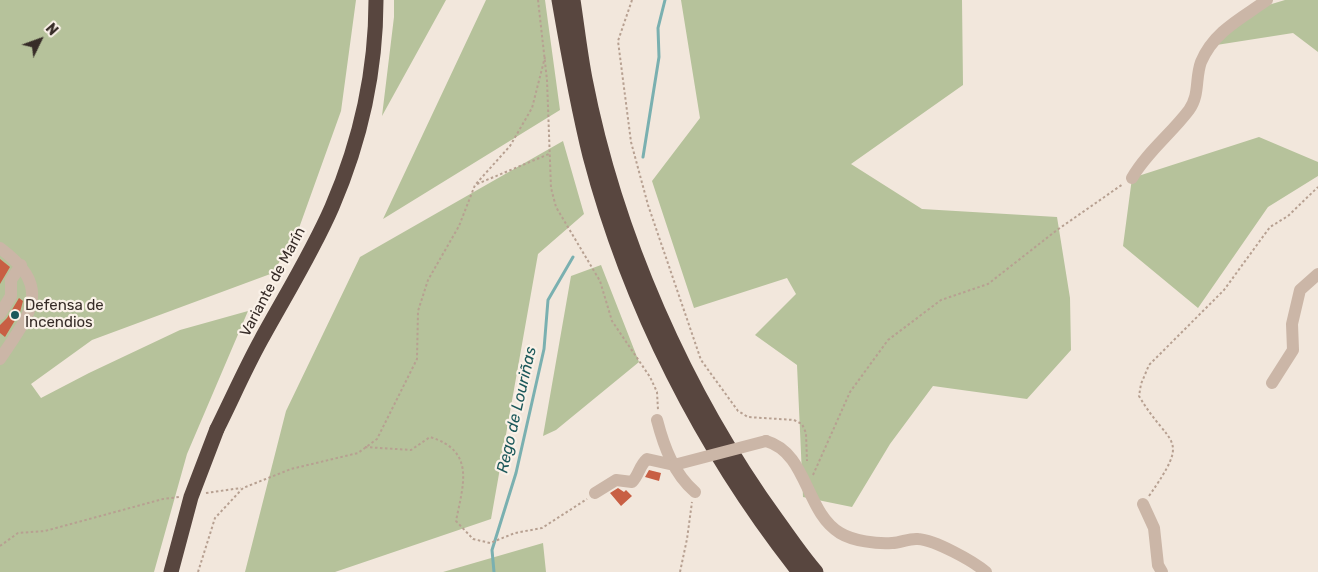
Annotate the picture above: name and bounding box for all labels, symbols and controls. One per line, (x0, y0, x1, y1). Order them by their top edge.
north arrow (15, 15, 65, 65)
text: N (42, 20, 61, 39)
street label: Variante de Marín (237, 224, 309, 340)
place label: Defensa de Incendios (25, 297, 104, 332)
marker: Defensa de Incendios (9, 309, 21, 321)
water label: Rego de Louriñas (493, 345, 541, 475)

